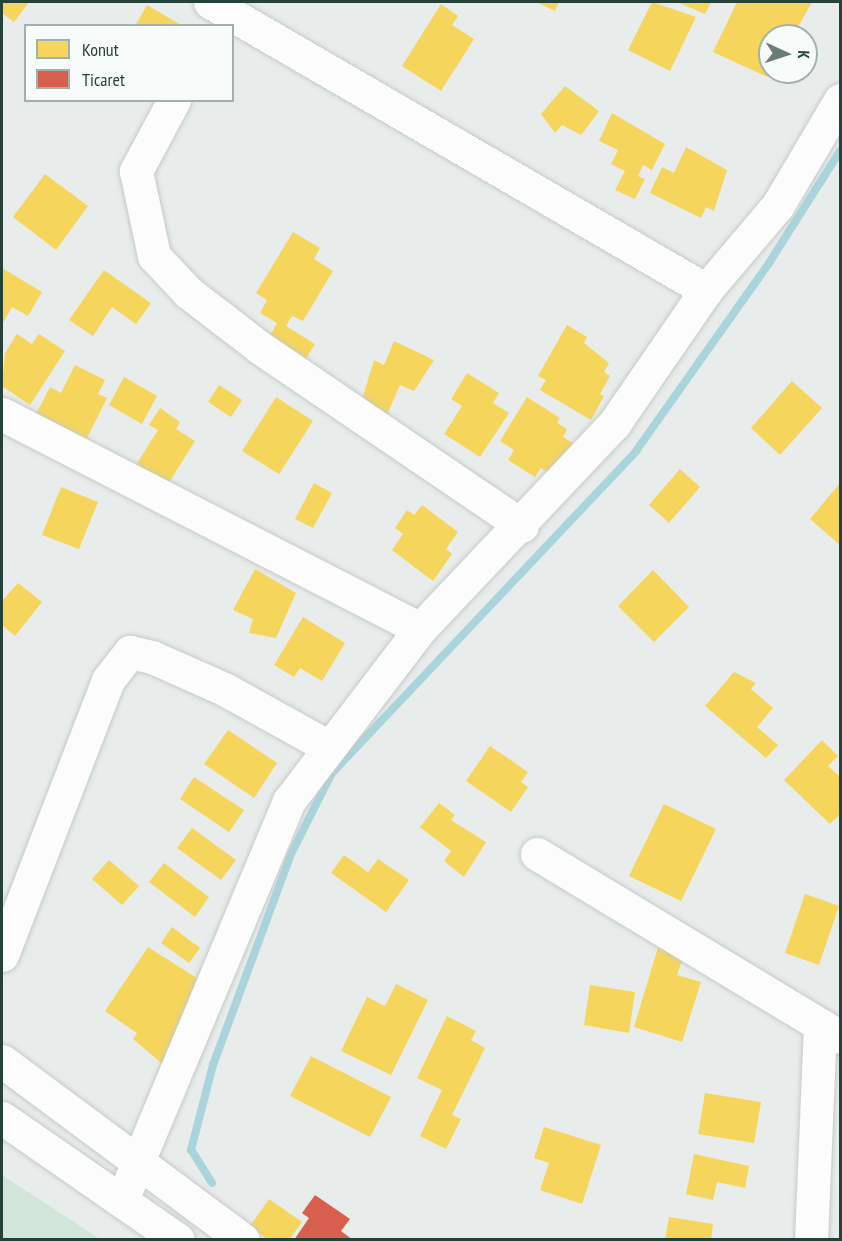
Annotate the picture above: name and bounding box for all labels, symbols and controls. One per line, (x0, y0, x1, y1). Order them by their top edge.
legend (24, 24, 234, 102)
north arrow (758, 24, 818, 84)
text: Konut (82, 38, 119, 61)
text: K (794, 50, 814, 60)
text: Ticaret (82, 68, 125, 91)

